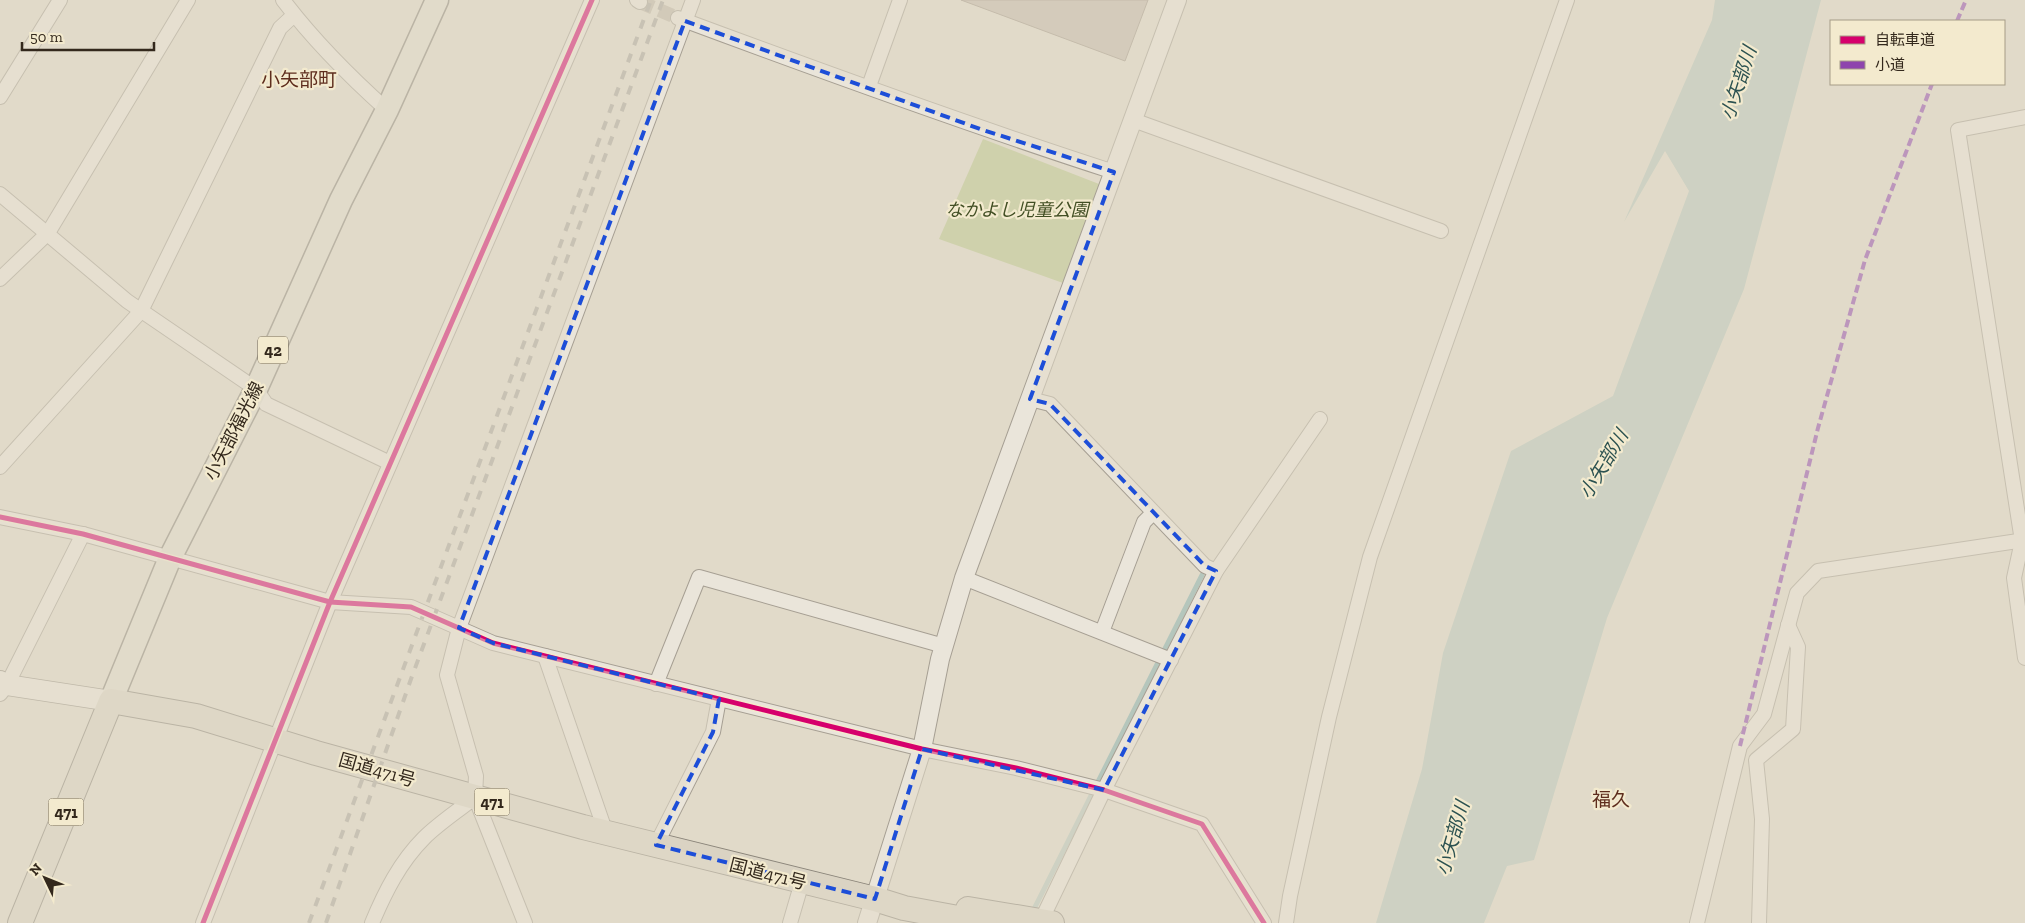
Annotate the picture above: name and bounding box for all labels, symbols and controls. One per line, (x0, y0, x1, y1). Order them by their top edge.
scale bar (22, 20, 155, 52)
legend (1830, 20, 2005, 85)
text: 50 m (30, 28, 63, 46)
text: 自転車道 (1875, 31, 1935, 49)
water label: 小矢部川 (1716, 42, 1762, 123)
text: 小道 (1875, 56, 1905, 74)
district label: 小矢部町 (261, 68, 337, 91)
park label: なかよし児童公園 (945, 199, 1092, 221)
road number: 42 (258, 336, 288, 364)
street label: 小矢部福光線 (200, 378, 268, 484)
water label: 小矢部川 (1574, 424, 1634, 503)
street label: 国道471号 (336, 749, 418, 791)
district label: 福久 (1592, 788, 1630, 811)
road number: 471 (474, 789, 510, 816)
water label: 小矢部川 (1431, 797, 1475, 878)
road number: 471 (48, 799, 84, 826)
north arrow (20, 853, 70, 903)
street label: 国道471号 (727, 854, 809, 894)
text: N (26, 860, 46, 879)

